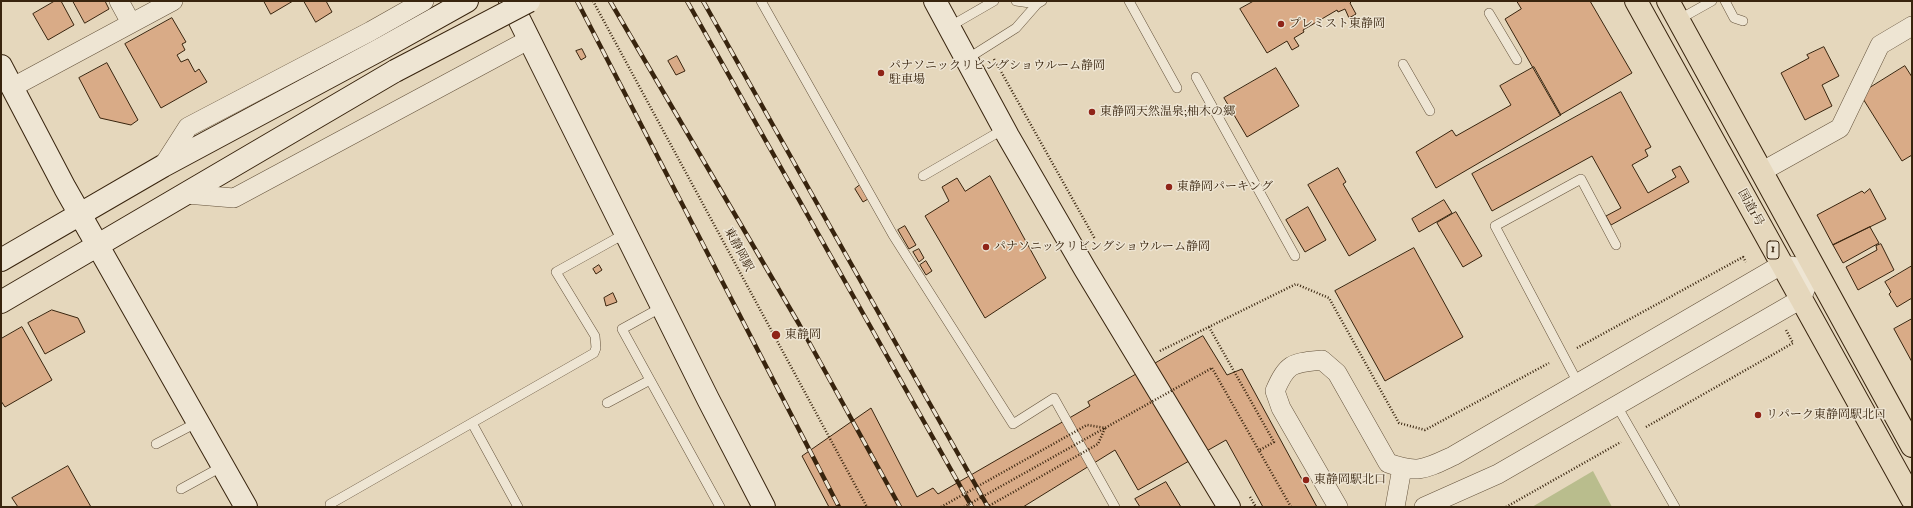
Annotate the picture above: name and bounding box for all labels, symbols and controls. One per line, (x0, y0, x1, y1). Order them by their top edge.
place label: プレミスト東静岡 (1289, 17, 1385, 31)
marker: プレミスト東静岡 (1276, 19, 1286, 29)
place label: パナソニックリビングショウルーム静岡 駐車場 (889, 59, 1105, 87)
marker: パナソニックリビングショウルーム静岡 駐車場 (876, 68, 886, 78)
place label: 東静岡天然温泉;柚木の郷 (1100, 105, 1235, 119)
marker: 東静岡天然温泉;柚木の郷 (1087, 107, 1097, 117)
place label: 東静岡パーキング (1177, 180, 1273, 194)
marker: 東静岡パーキング (1164, 182, 1174, 192)
street label: 国道1号 (1734, 187, 1766, 229)
street label: 東静岡駅 (720, 225, 756, 275)
place label: パナソニックリビングショウルーム静岡 (994, 240, 1210, 254)
road number: 1 (1767, 241, 1779, 259)
marker: パナソニックリビングショウルーム静岡 (981, 242, 991, 252)
place label: 東静岡 (785, 328, 821, 342)
marker: 東静岡 (770, 329, 782, 341)
place label: リパーク東静岡駅北口 (1766, 408, 1886, 422)
marker: リパーク東静岡駅北口 (1753, 410, 1763, 420)
place label: 東静岡駅北口 (1314, 473, 1386, 487)
marker: 東静岡駅北口 (1301, 475, 1311, 485)

